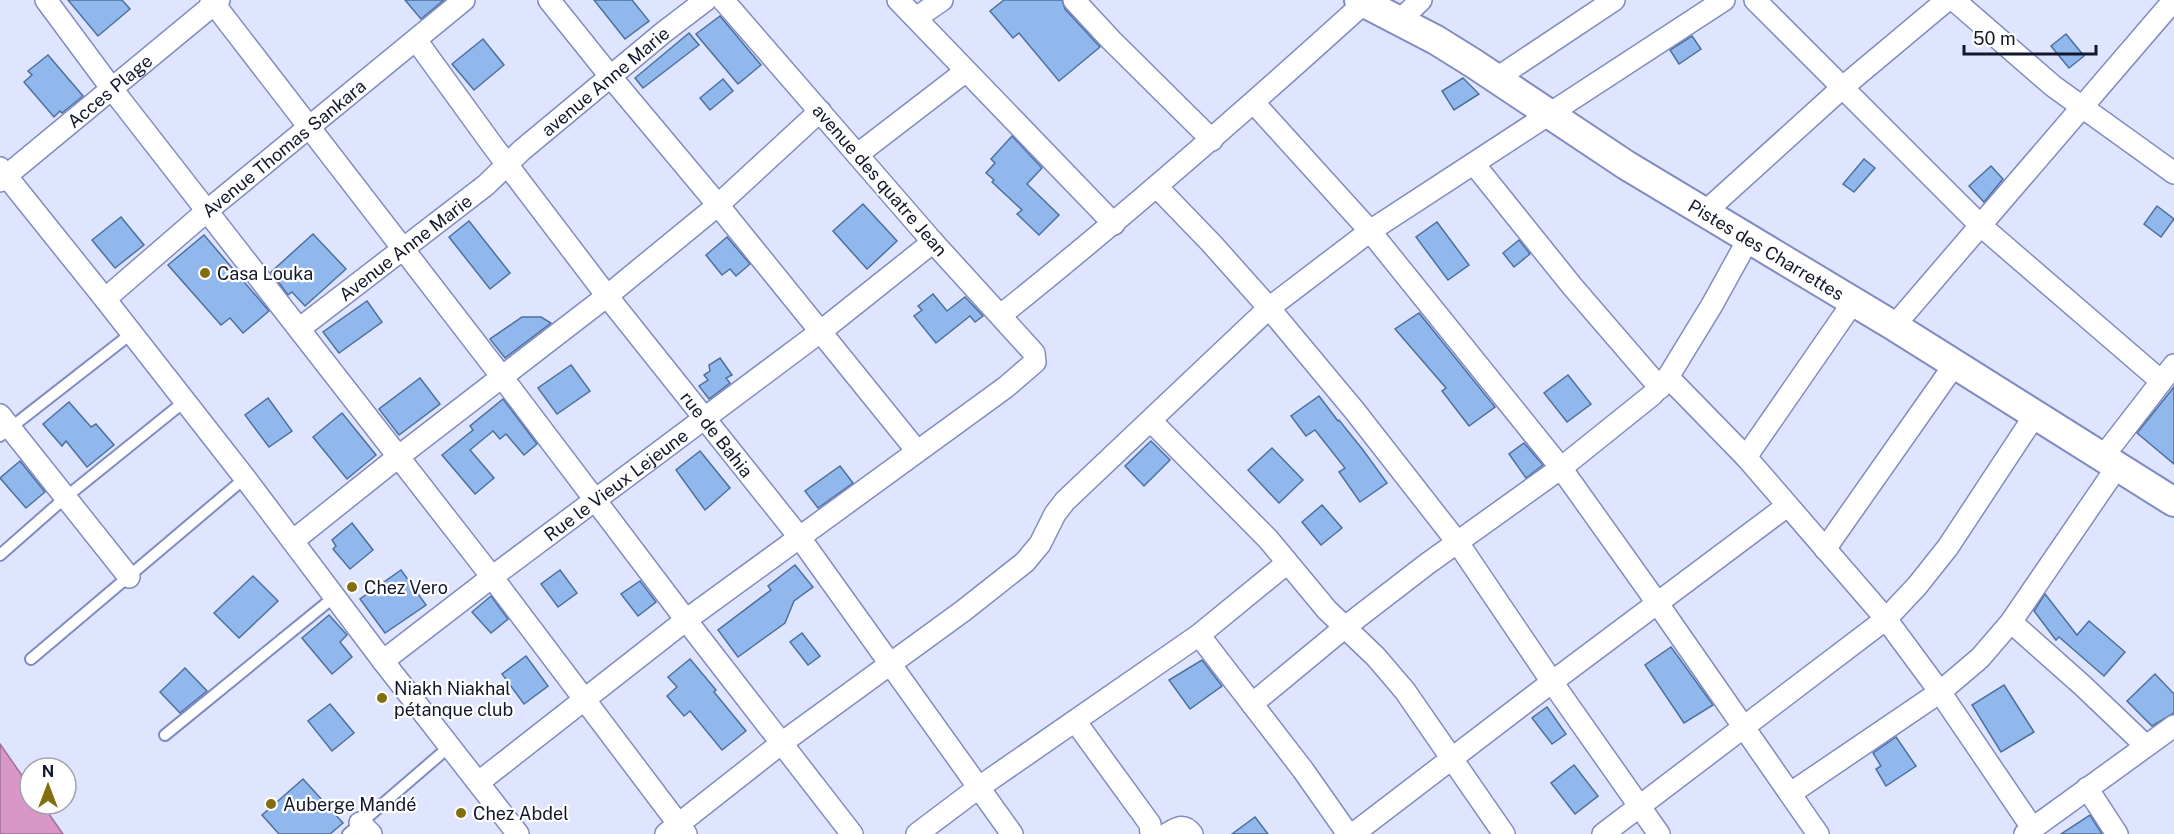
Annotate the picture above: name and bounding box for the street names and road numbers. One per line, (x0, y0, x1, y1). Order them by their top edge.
street label: avenue Anne Marie (537, 22, 673, 140)
street label: Acces Plage (63, 49, 156, 132)
street label: Avenue Thomas Sankara (198, 75, 370, 221)
street label: avenue des quatre Jean (808, 100, 952, 260)
street label: Avenue Anne Marie (335, 190, 476, 305)
street label: Pistes des Charrettes (1685, 195, 1848, 304)
street label: rue de Bahia (677, 387, 758, 481)
street label: Rue le Vieux Lejeune (540, 424, 692, 545)

